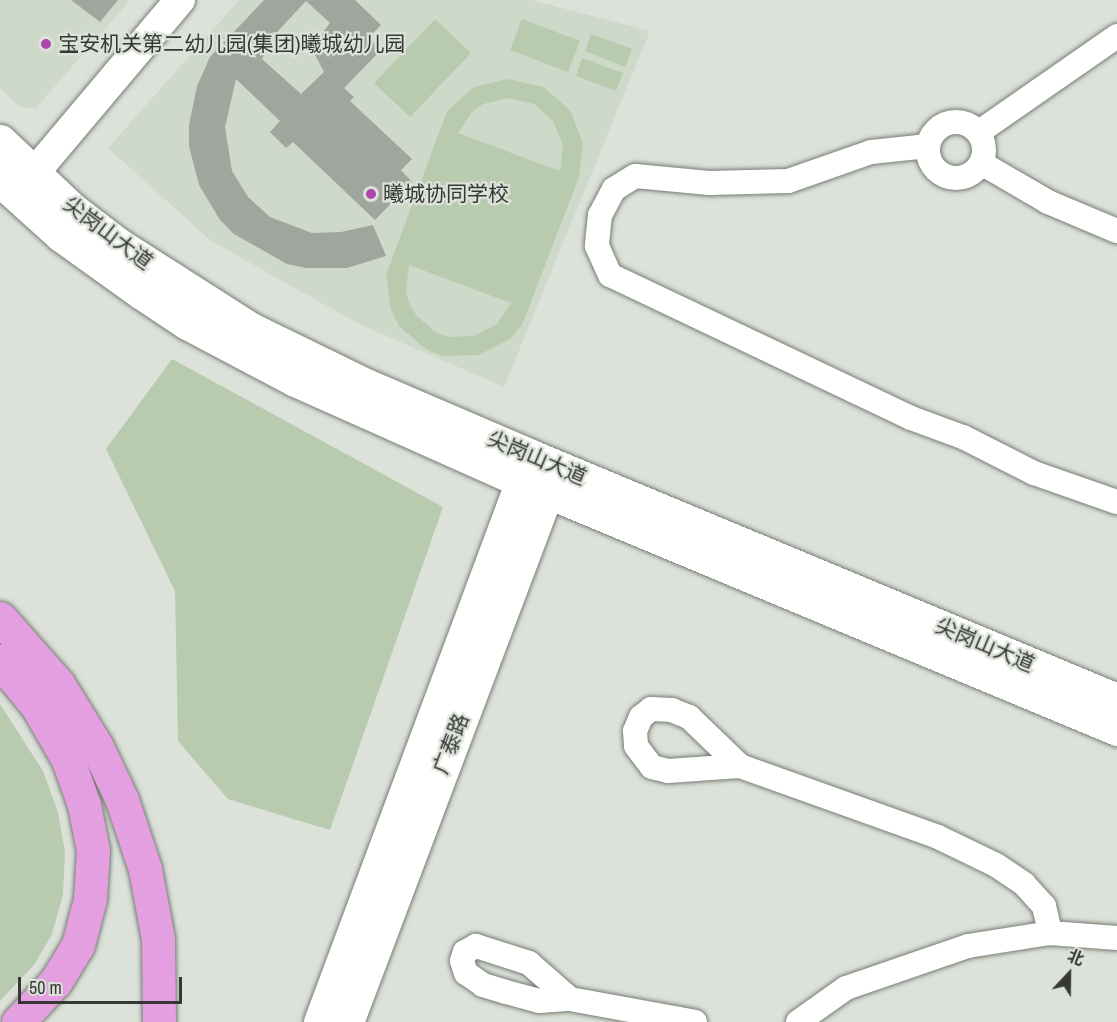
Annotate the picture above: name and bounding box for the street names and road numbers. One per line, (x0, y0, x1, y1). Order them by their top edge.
street label: 尖岗山大道 (58, 191, 158, 275)
street label: 尖岗山大道 (484, 426, 590, 490)
street label: 尖岗山大道 (932, 613, 1038, 677)
street label: 广泰路 (428, 710, 474, 778)

